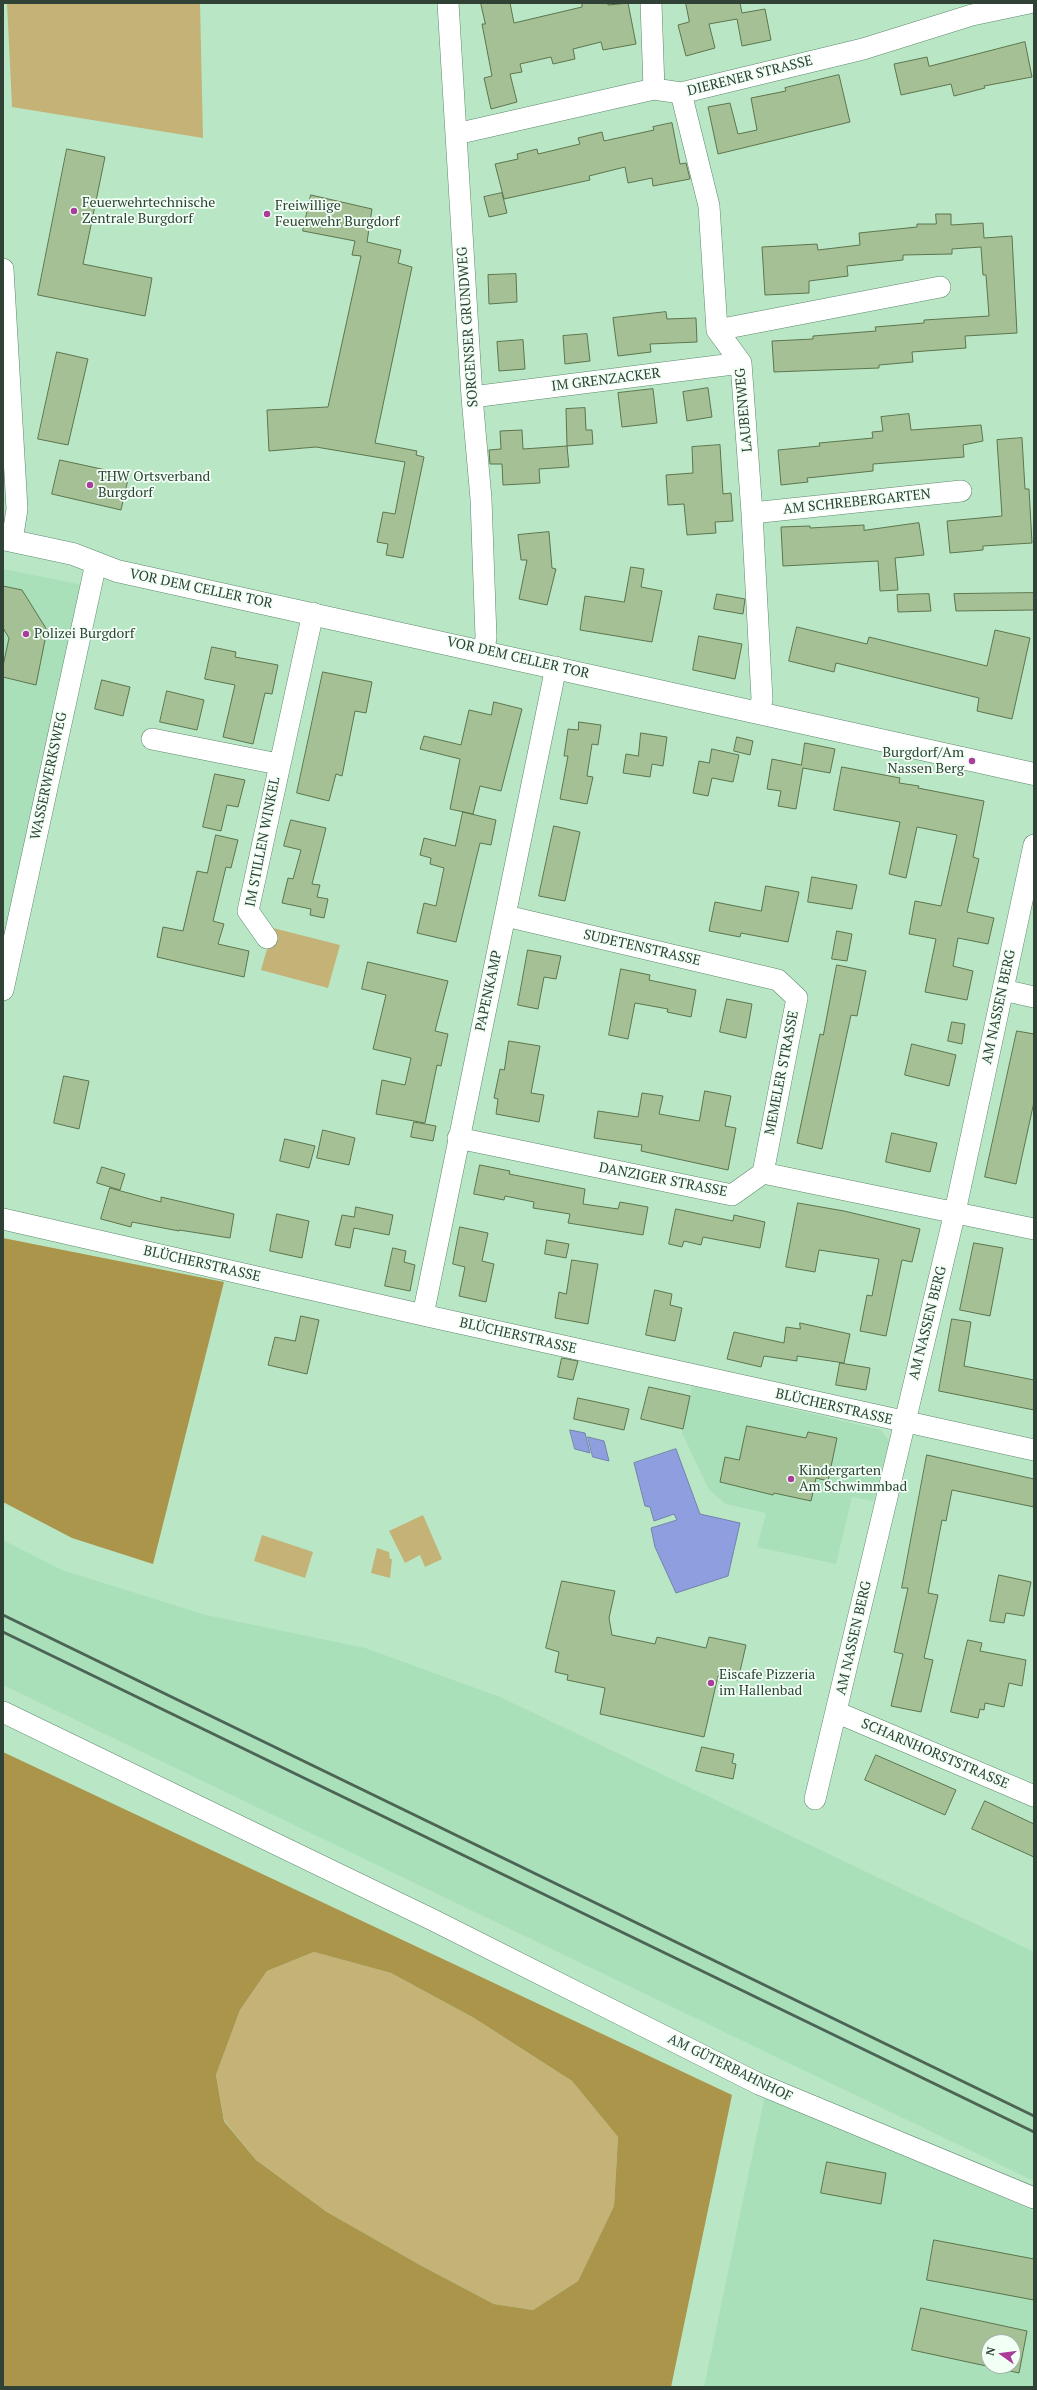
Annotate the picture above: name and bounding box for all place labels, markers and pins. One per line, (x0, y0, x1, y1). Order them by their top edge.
place label: Feuerwehrtechnische Zentrale Burgdorf (82, 195, 215, 228)
place label: Freiwillige Feuerwehr Burgdorf (275, 198, 399, 230)
marker: Feuerwehrtechnische Zentrale Burgdorf (69, 206, 79, 216)
marker: Freiwillige Feuerwehr Burgdorf (262, 209, 272, 219)
place label: THW Ortsverband Burgdorf (98, 469, 210, 502)
marker: THW Ortsverband Burgdorf (85, 480, 95, 490)
place label: Polizei Burgdorf (34, 626, 134, 642)
marker: Polizei Burgdorf (21, 629, 31, 639)
place label: Burgdorf/Am Nassen Berg (882, 745, 964, 778)
marker: Burgdorf/Am Nassen Berg (967, 756, 977, 766)
place label: Kindergarten Am Schwimmbad (799, 1463, 907, 1496)
marker: Kindergarten Am Schwimmbad (786, 1474, 796, 1484)
place label: Eiscafe Pizzeria im Hallenbad (719, 1667, 815, 1700)
marker: Eiscafe Pizzeria im Hallenbad (706, 1678, 716, 1688)

